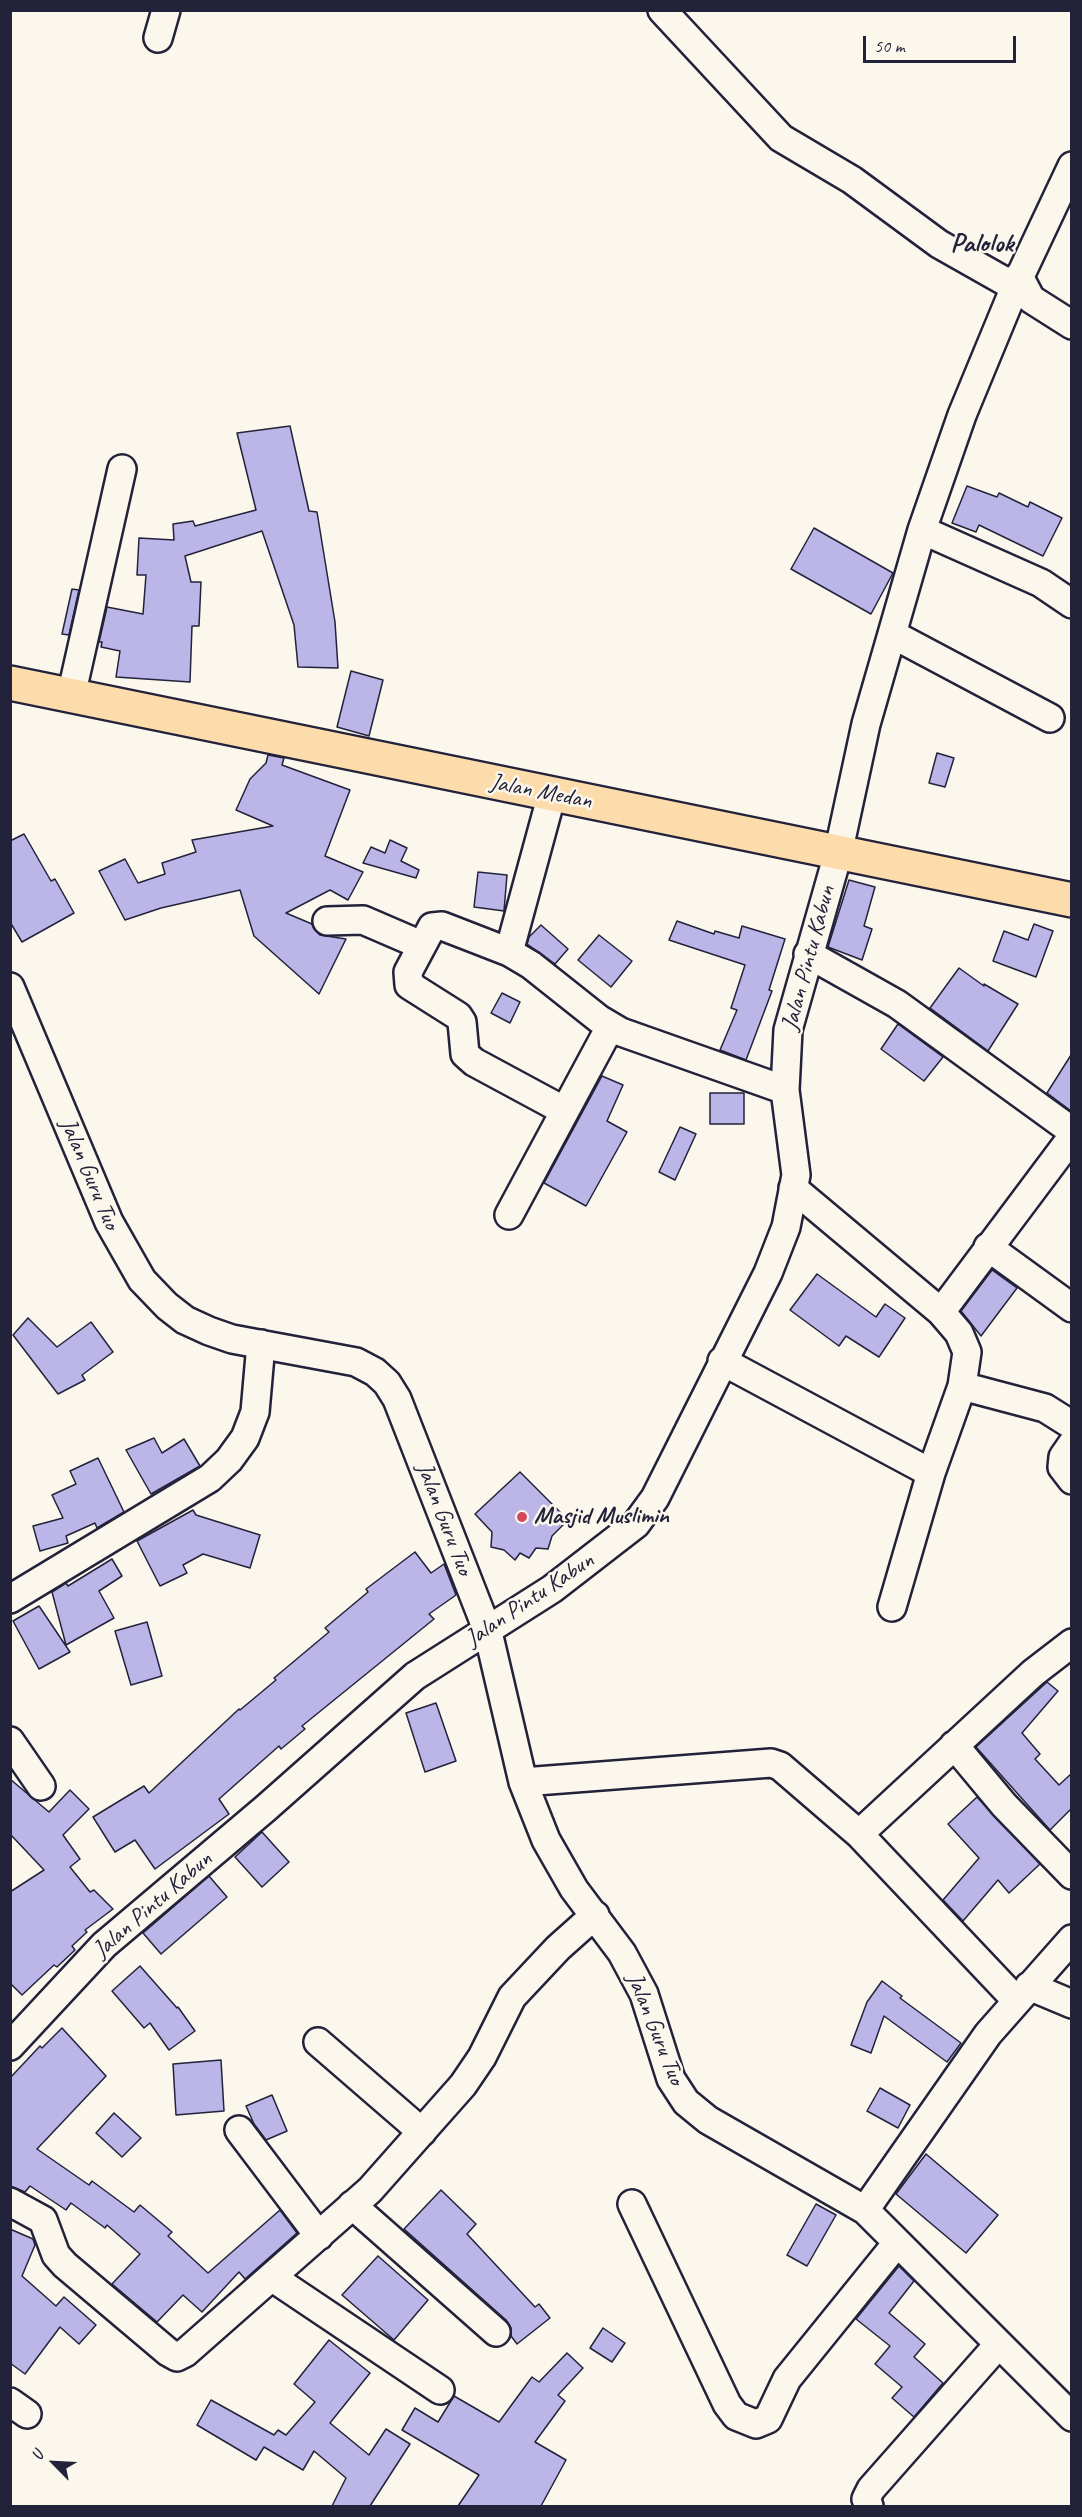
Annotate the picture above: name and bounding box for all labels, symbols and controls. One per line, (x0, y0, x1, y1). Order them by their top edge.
scale bar (866, 24, 1019, 62)
text: 50 m (874, 35, 905, 57)
district label: Palolok (951, 228, 1013, 260)
street label: Jalan Medan (488, 768, 594, 816)
street label: Jalan Pintu Kabun (776, 882, 842, 1034)
street label: Jalan Guru Tuo (53, 1114, 125, 1234)
street label: Jalan Guru Tuo (409, 1459, 479, 1579)
place label: Masjid Muslimin (534, 1503, 669, 1531)
marker: Masjid Muslimin (515, 1510, 529, 1524)
street label: Jalan Pintu Kabun (460, 1546, 600, 1654)
street label: Jalan Pintu Kabun (87, 1845, 219, 1965)
street label: Jalan Guru Tuo (620, 1969, 690, 2089)
north arrow (24, 2433, 84, 2493)
text: U (27, 2448, 48, 2463)

